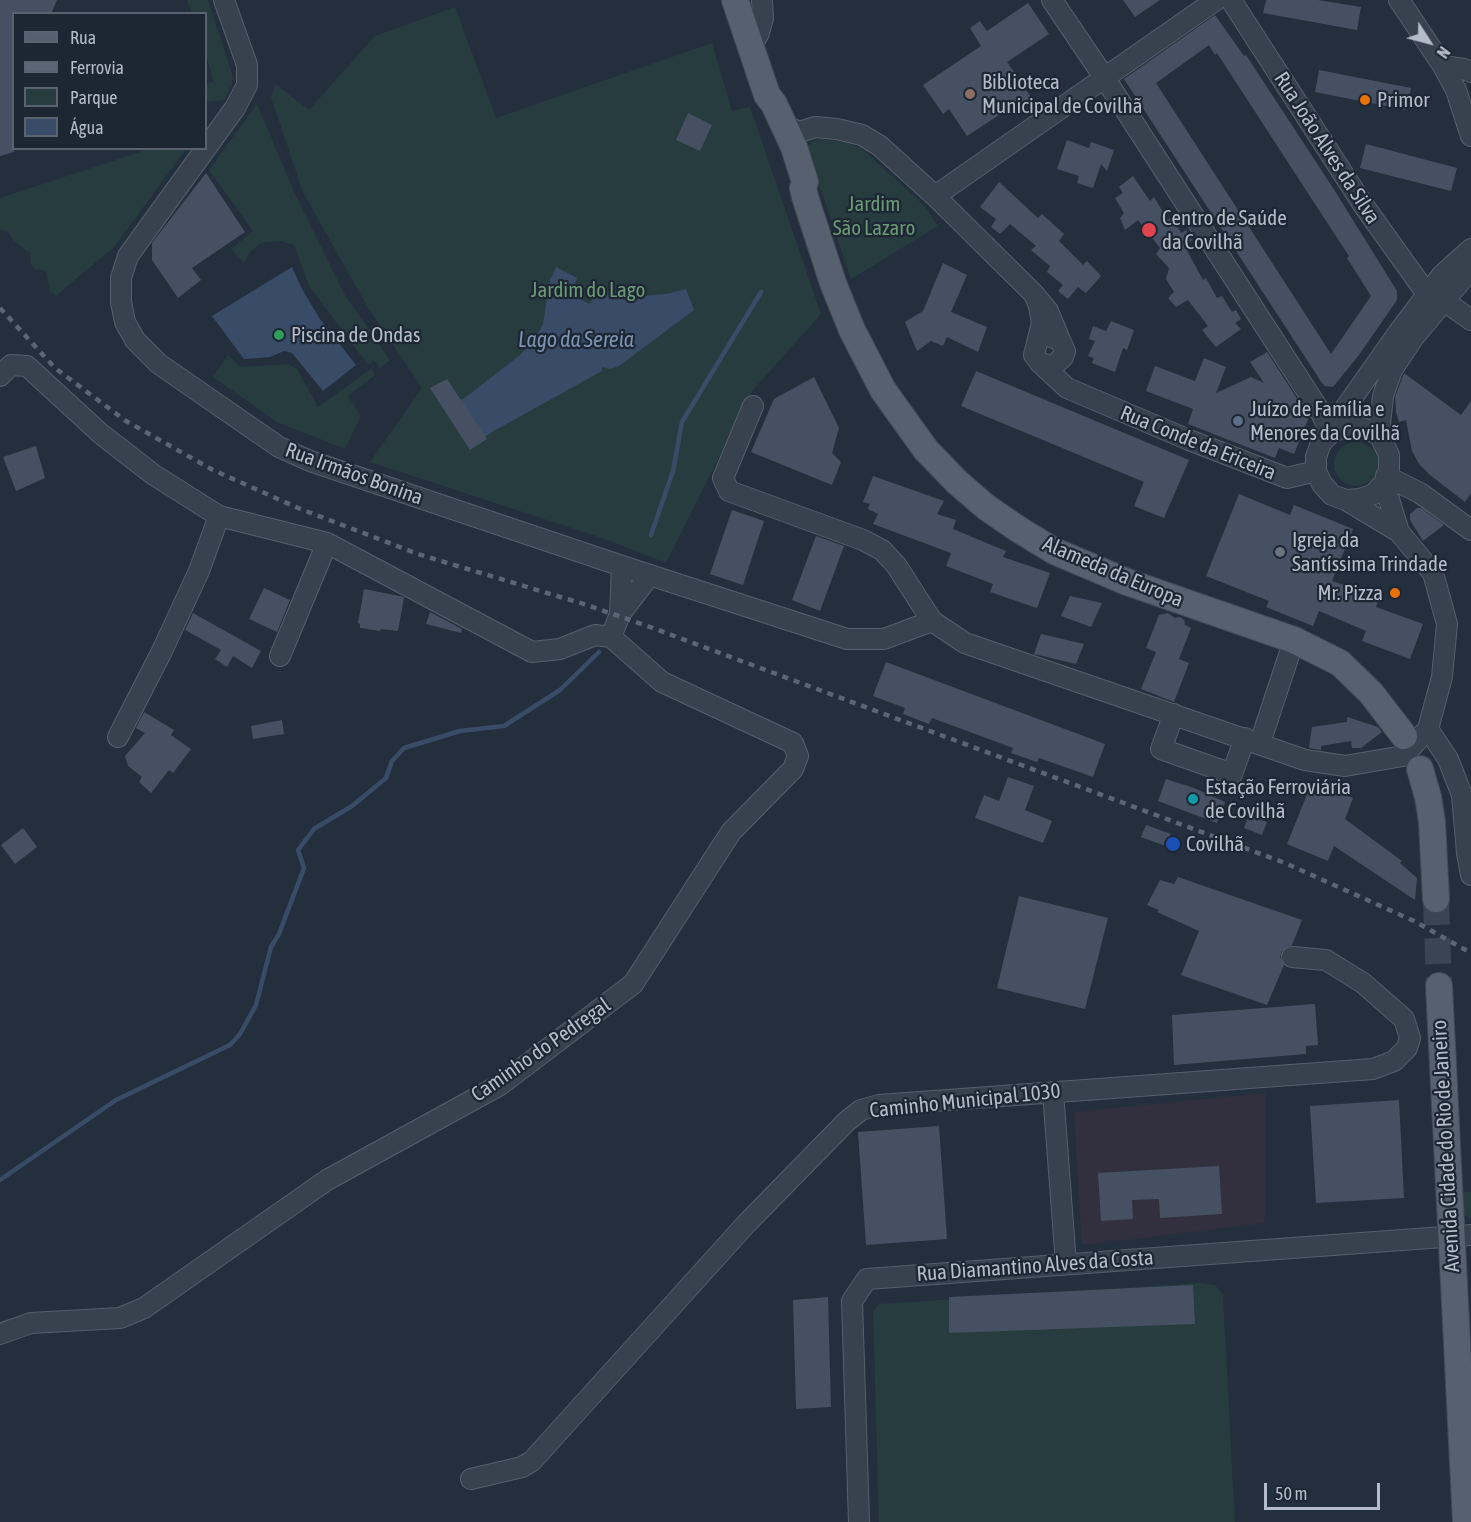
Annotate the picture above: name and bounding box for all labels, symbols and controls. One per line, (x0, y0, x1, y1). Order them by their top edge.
legend (12, 12, 207, 150)
north arrow (1399, 12, 1459, 72)
text: Rua (70, 27, 96, 48)
text: N (1434, 43, 1454, 62)
text: Ferrovia (70, 57, 124, 78)
street label: Rua João Alves da Silva (1268, 67, 1386, 229)
place label: Biblioteca Municipal de Covilhã (982, 69, 1142, 119)
text: Parque (70, 87, 118, 108)
marker: Biblioteca Municipal de Covilhã (963, 87, 977, 101)
place label: Primor (1377, 87, 1429, 113)
marker: Primor (1358, 93, 1372, 107)
text: Água (70, 117, 104, 138)
park label: Jardim São Lazaro (833, 191, 915, 241)
place label: Centro de Saúde da Covilhã (1162, 205, 1287, 255)
marker: Centro de Saúde da Covilhã (1140, 221, 1158, 239)
park label: Jardim do Lago (531, 277, 645, 303)
place label: Piscina de Ondas (291, 322, 420, 348)
water label: Lago da Sereia (518, 327, 634, 353)
marker: Piscina de Ondas (272, 328, 286, 342)
place label: Juízo de Família e Menores da Covilhã (1250, 396, 1400, 446)
street label: Rua Conde da Ericeira (1117, 400, 1279, 486)
marker: Juízo de Família e Menores da Covilhã (1231, 414, 1245, 428)
street label: Rua Irmãos Bonina (282, 437, 426, 511)
place label: Igreja da Santíssima Trindade (1292, 527, 1447, 577)
street label: Alameda da Europa (1039, 531, 1187, 613)
marker: Igreja da Santíssima Trindade (1273, 545, 1287, 559)
place label: Mr. Pizza (1317, 580, 1383, 606)
marker: Mr. Pizza (1388, 586, 1402, 600)
place label: Estação Ferroviária de Covilhã (1205, 774, 1351, 824)
marker: Estação Ferroviária de Covilhã (1186, 792, 1200, 806)
place label: Covilhã (1186, 831, 1244, 857)
marker: Covilhã (1164, 835, 1182, 853)
street label: Caminho do Pedregal (467, 993, 615, 1107)
street label: Avenida Cidade do Rio de Janeiro (1427, 1019, 1465, 1273)
street label: Caminho Municipal 1030 (868, 1078, 1062, 1124)
street label: Rua Diamantino Alves da Costa (916, 1245, 1154, 1287)
scale bar (1267, 1471, 1382, 1509)
text: 50 m (1275, 1483, 1307, 1504)

